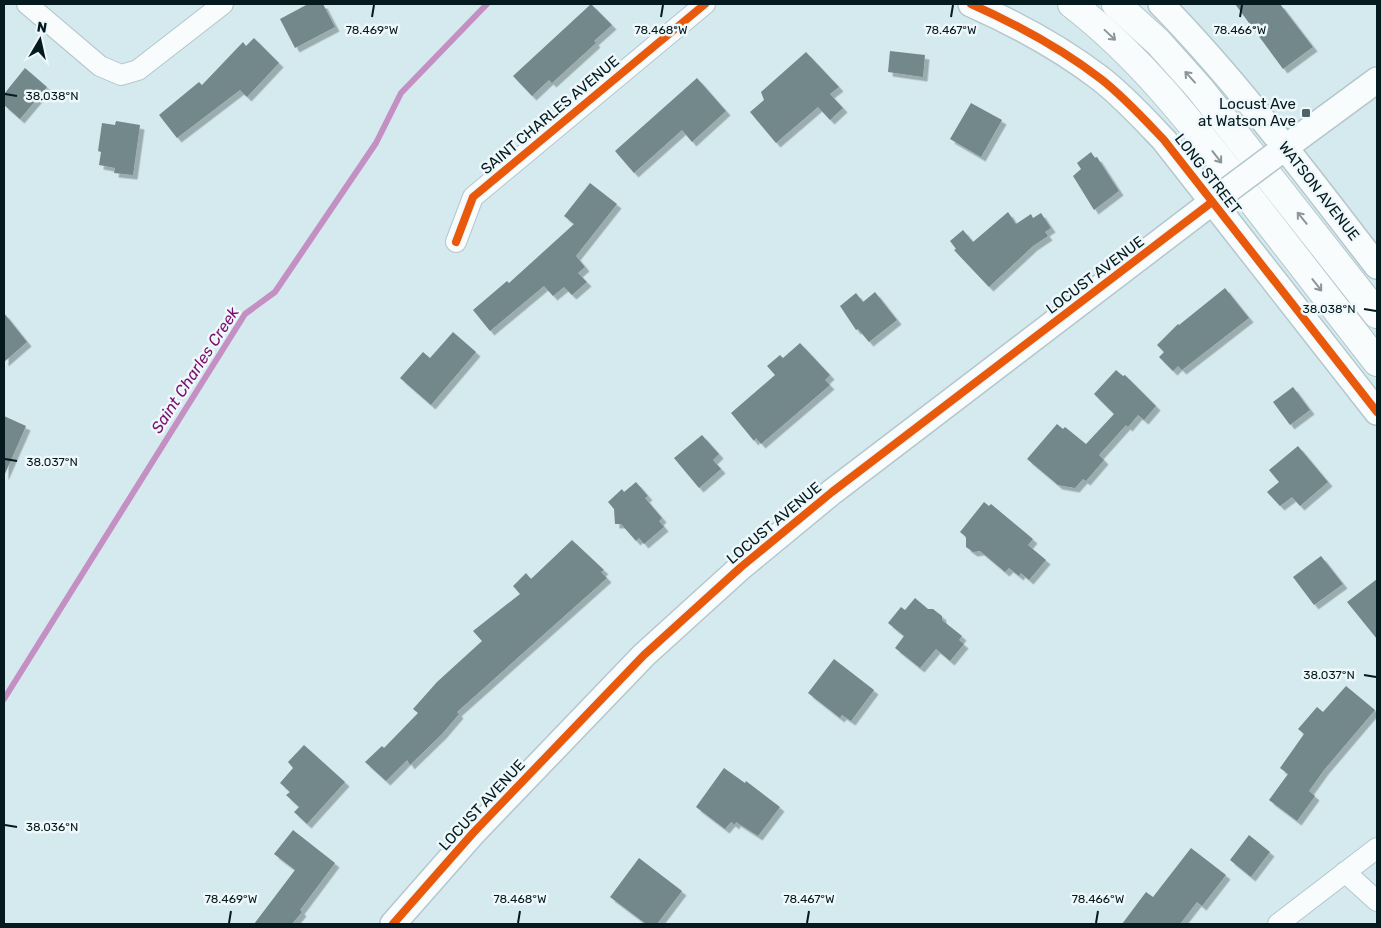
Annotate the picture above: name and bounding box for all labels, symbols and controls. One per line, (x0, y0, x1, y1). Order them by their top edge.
north arrow (15, 15, 65, 65)
text: N (36, 18, 48, 37)
text: 78.469°W (346, 23, 399, 37)
text: 78.468°W (634, 23, 688, 37)
text: 78.467°W (925, 23, 977, 37)
text: 78.466°W (1214, 23, 1267, 37)
one-way arrow (1103, 29, 1116, 41)
street label: SAINT CHARLES AVENUE (477, 52, 623, 178)
one-way arrow (1184, 71, 1195, 84)
text: 38.038°N (25, 89, 79, 103)
place label: Locust Ave at Watson Ave (1198, 95, 1296, 130)
marker: Locust Ave at Watson Ave (1300, 107, 1312, 119)
street label: LONG STREET (1171, 130, 1245, 218)
street label: WATSON AVENUE (1275, 138, 1363, 244)
one-way arrow (1212, 150, 1222, 164)
one-way arrow (1296, 212, 1307, 225)
street label: LOCUST AVENUE (1042, 232, 1148, 318)
one-way arrow (1312, 278, 1322, 292)
text: 38.038°N (1302, 302, 1356, 316)
water label: Saint Charles Creek (147, 303, 243, 437)
text: 38.037°N (26, 455, 78, 469)
street label: LOCUST AVENUE (723, 478, 825, 568)
text: 38.037°N (1303, 668, 1355, 682)
street label: LOCUST AVENUE (435, 756, 529, 854)
text: 38.036°N (26, 820, 78, 834)
text: 78.469°W (205, 892, 258, 906)
text: 78.468°W (493, 892, 547, 906)
text: 78.467°W (783, 892, 835, 906)
text: 78.466°W (1072, 892, 1125, 906)

